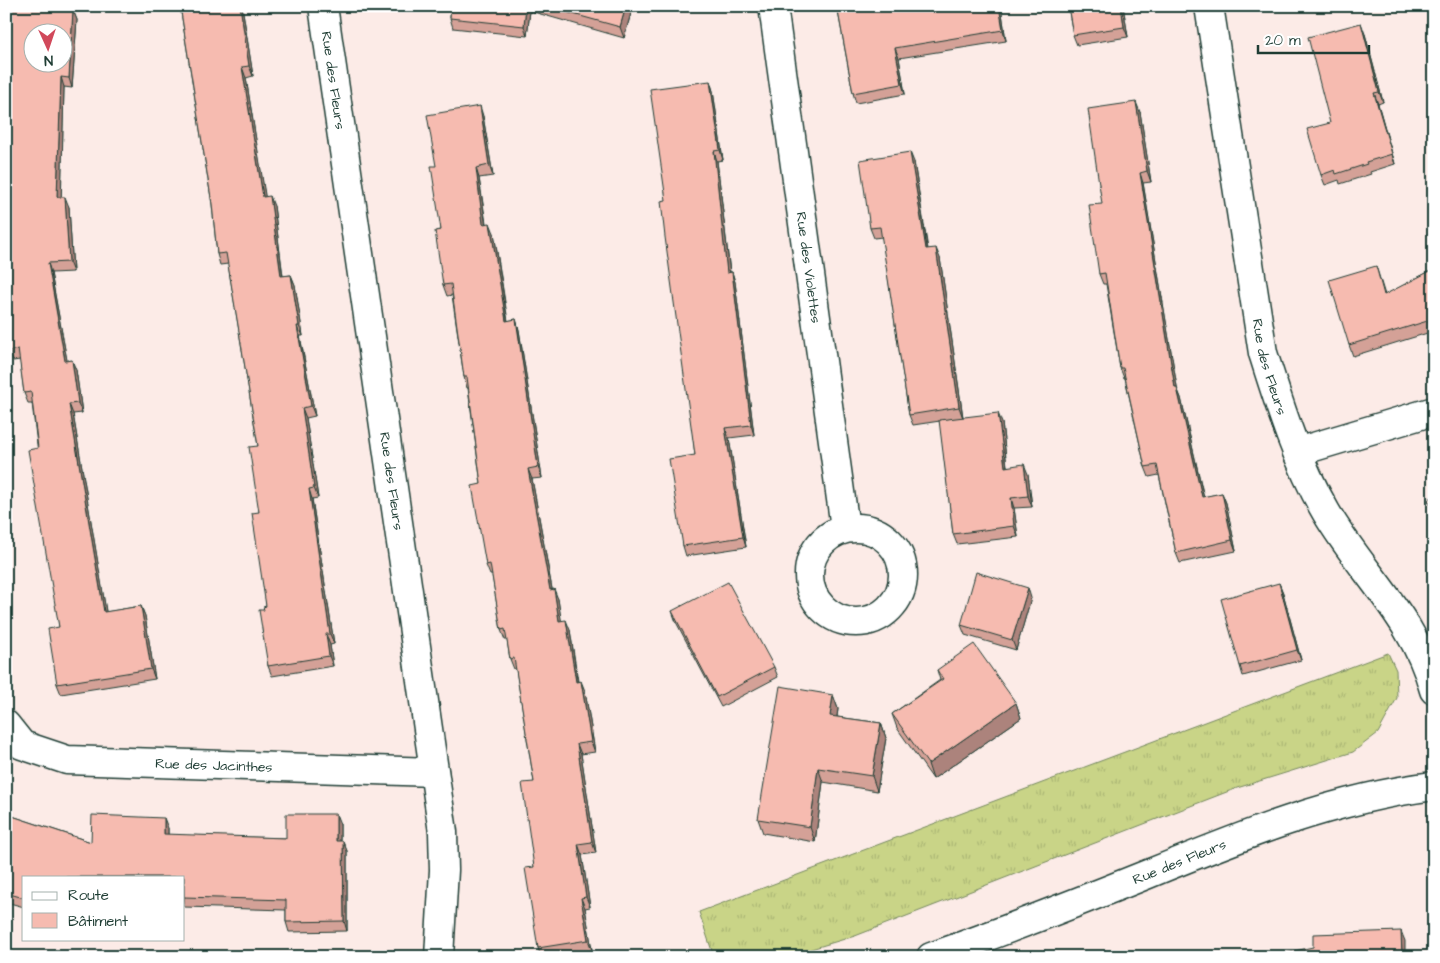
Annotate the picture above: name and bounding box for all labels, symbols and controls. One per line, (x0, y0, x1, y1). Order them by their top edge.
north arrow (22, 22, 72, 72)
scale bar (1258, 22, 1369, 54)
street label: Rue des Fleurs (316, 30, 350, 131)
text: 20 m (1265, 30, 1301, 51)
text: N (44, 50, 54, 70)
street label: Rue des Violettes (791, 211, 826, 325)
street label: Rue des Fleurs (1247, 317, 1291, 418)
street label: Rue des Fleurs (374, 431, 408, 532)
street label: Rue des Jacinthes (155, 754, 273, 778)
street label: Rue des Fleurs (1130, 835, 1229, 890)
legend (22, 876, 185, 940)
text: Route (68, 885, 109, 906)
text: Bâtiment (68, 911, 128, 932)

